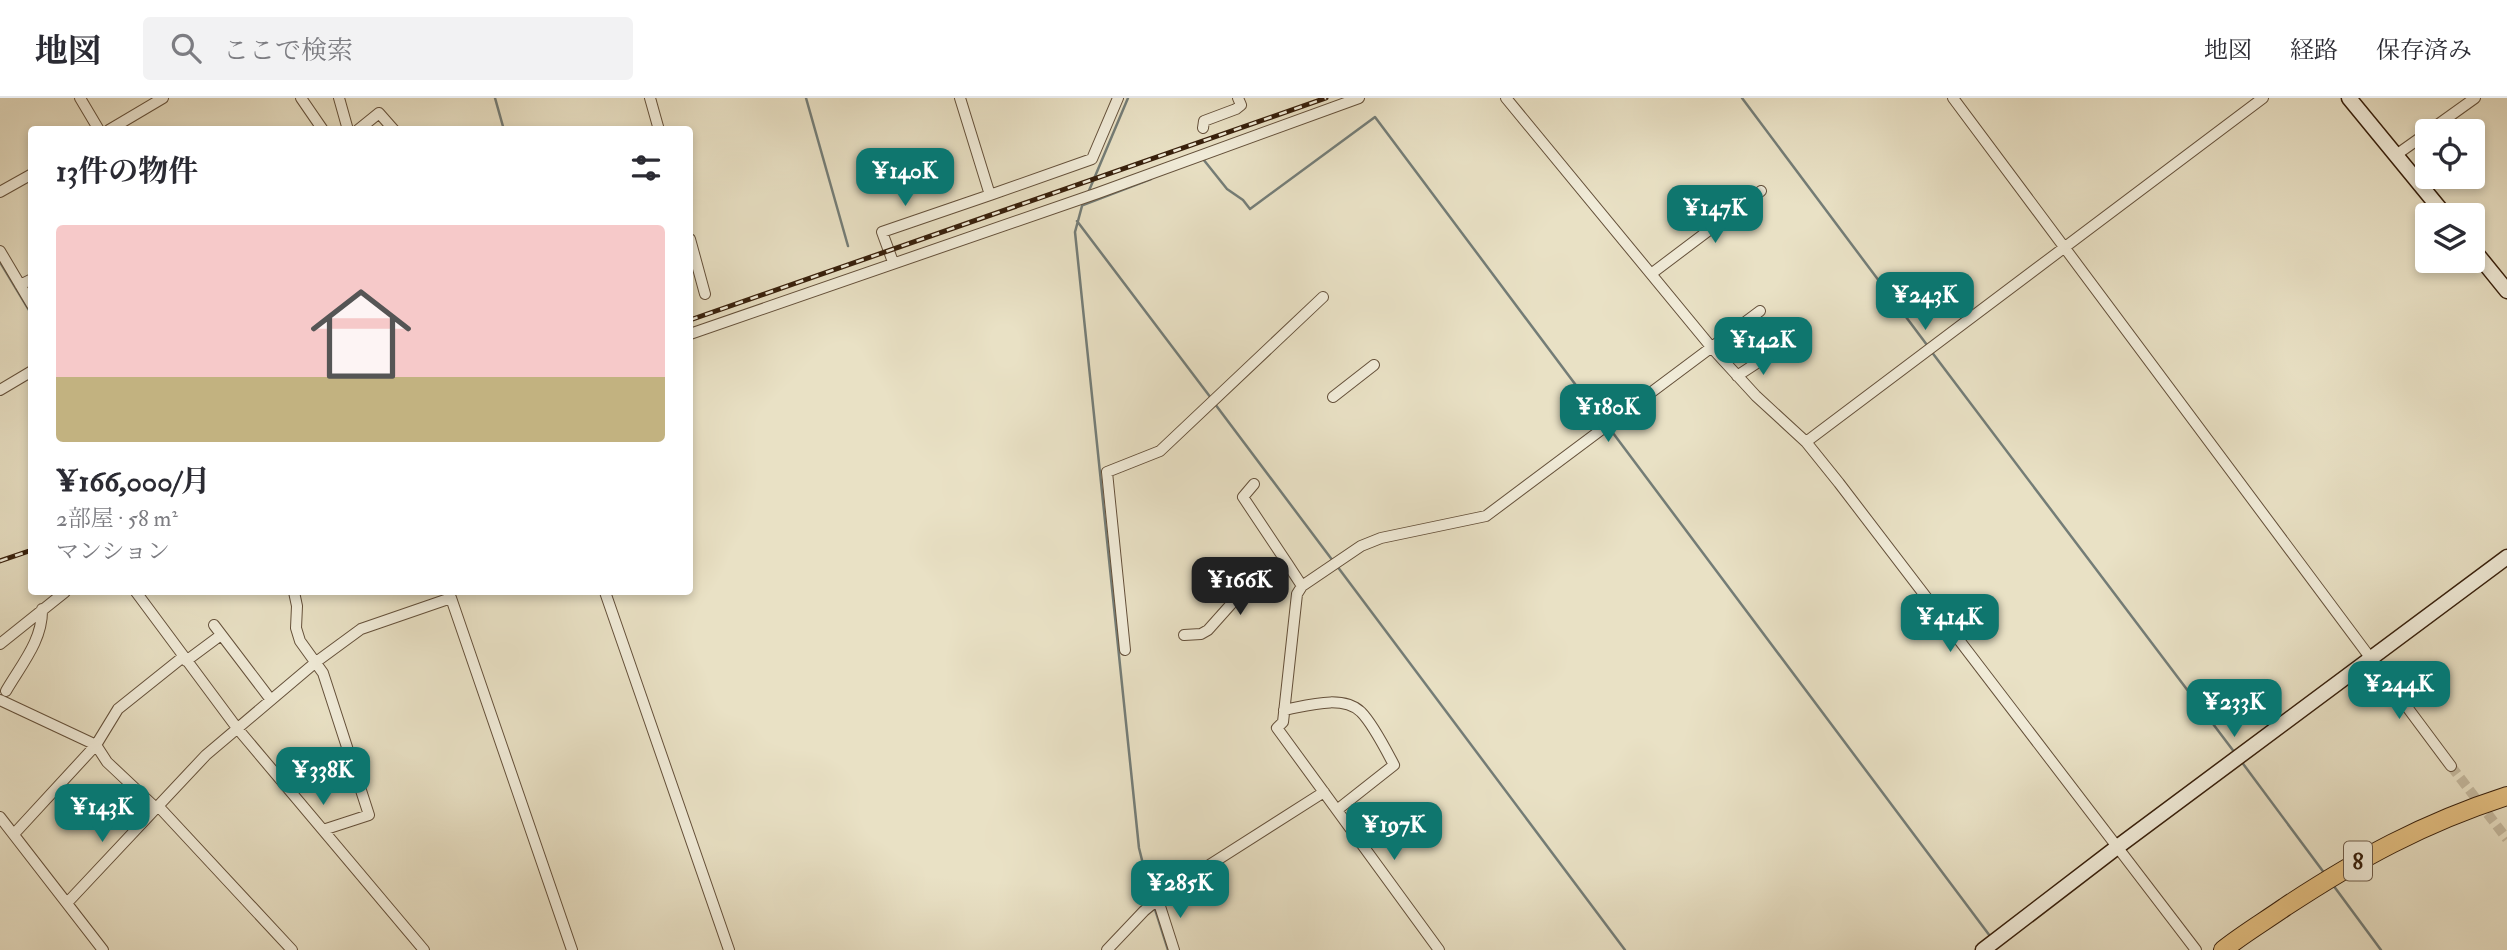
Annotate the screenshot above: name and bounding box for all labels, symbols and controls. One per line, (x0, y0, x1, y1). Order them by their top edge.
search box (143, 17, 633, 80)
icon: search (167, 29, 205, 67)
text: 地図 (35, 31, 101, 72)
text: ここで検索 (223, 35, 353, 67)
text: 地図 (2204, 35, 2252, 66)
text: 経路 (2290, 35, 2338, 66)
text: 保存済み (2376, 35, 2472, 66)
map controls (2415, 119, 2485, 273)
button: locate (2415, 119, 2485, 189)
pin: ¥140K (856, 148, 954, 208)
icon: filters (627, 149, 665, 187)
text: 13件の物件 (56, 153, 198, 190)
text: ¥140K (872, 156, 938, 185)
pin: ¥147K (1666, 186, 1764, 245)
text: ¥147K (1683, 193, 1747, 222)
button: layers (2415, 203, 2485, 273)
icon: home (298, 271, 424, 397)
pin: ¥243K (1876, 272, 1974, 332)
text: ¥243K (1892, 280, 1958, 309)
pin: ¥142K (1714, 317, 1812, 377)
text: ¥142K (1730, 325, 1796, 354)
pin: ¥180K (1559, 384, 1657, 444)
text: ¥180K (1576, 392, 1640, 421)
text: ¥166,000/月 (56, 463, 210, 500)
text: 2部屋 · 58 m² (56, 504, 178, 533)
text: マンション (56, 537, 170, 566)
pin: ¥166K (1191, 558, 1289, 617)
text: ¥166K (1208, 565, 1272, 594)
pin: ¥414K (1901, 594, 1999, 654)
text: ¥414K (1917, 602, 1983, 631)
pin: ¥244K (2350, 662, 2448, 721)
text: ¥244K (2364, 669, 2434, 698)
pin: ¥233K (2185, 680, 2283, 739)
text: ¥233K (2203, 687, 2265, 716)
pin: ¥338K (274, 748, 372, 807)
text: ¥338K (292, 755, 354, 784)
pin: ¥143K (53, 784, 151, 844)
text: ¥143K (71, 792, 133, 821)
pin: ¥197K (1345, 802, 1443, 862)
text: ¥197K (1362, 810, 1426, 839)
road number: 8 (2344, 842, 2372, 880)
pin: ¥285K (1131, 860, 1229, 920)
text: ¥285K (1147, 868, 1213, 897)

